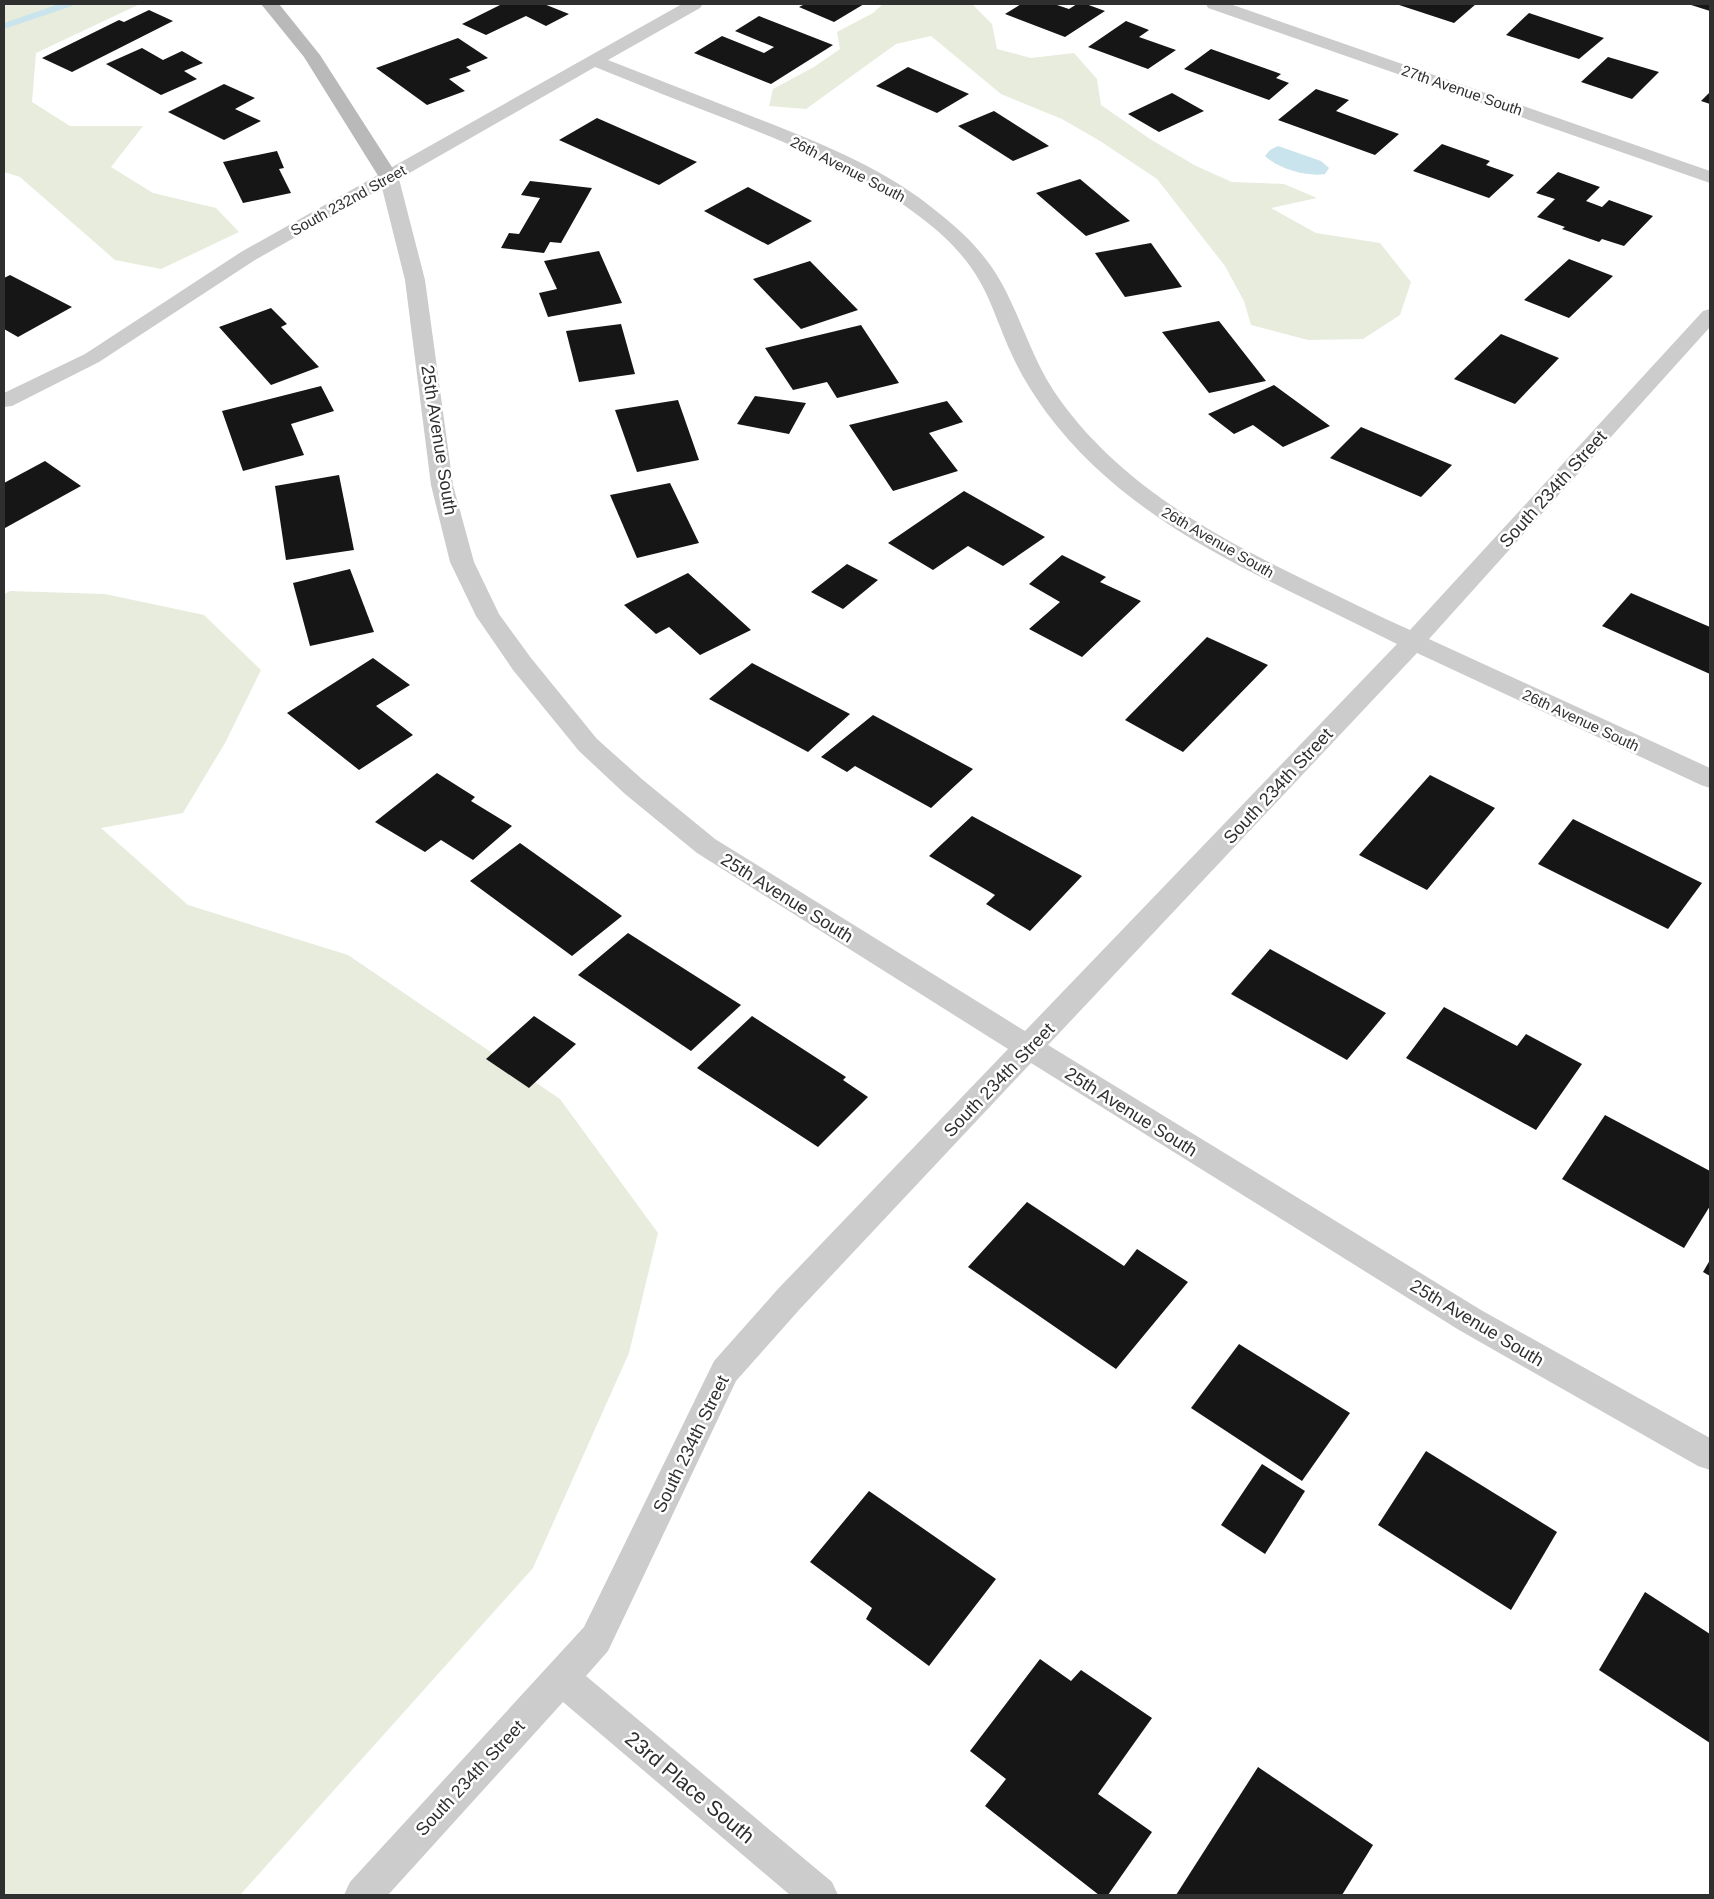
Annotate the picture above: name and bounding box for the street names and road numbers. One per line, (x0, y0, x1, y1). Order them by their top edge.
street label: 27th Avenue South (1399, 61, 1525, 119)
street label: 26th Avenue South (788, 133, 908, 205)
street label: South 232nd Street (287, 161, 409, 239)
street label: 25th Avenue South (417, 363, 461, 517)
street label: South 234th Street (1495, 427, 1611, 551)
street label: 26th Avenue South (1159, 503, 1277, 581)
street label: 26th Avenue South (1520, 686, 1642, 754)
street label: South 234th Street (1219, 724, 1337, 848)
street label: 25th Avenue South (717, 849, 857, 947)
street label: South 234th Street (940, 1019, 1058, 1141)
street label: 25th Avenue South (1061, 1063, 1201, 1161)
street label: 25th Avenue South (1407, 1275, 1547, 1371)
street label: South 234th Street (649, 1372, 733, 1516)
street label: South 234th Street (411, 1716, 529, 1840)
street label: 23rd Place South (621, 1726, 759, 1848)

